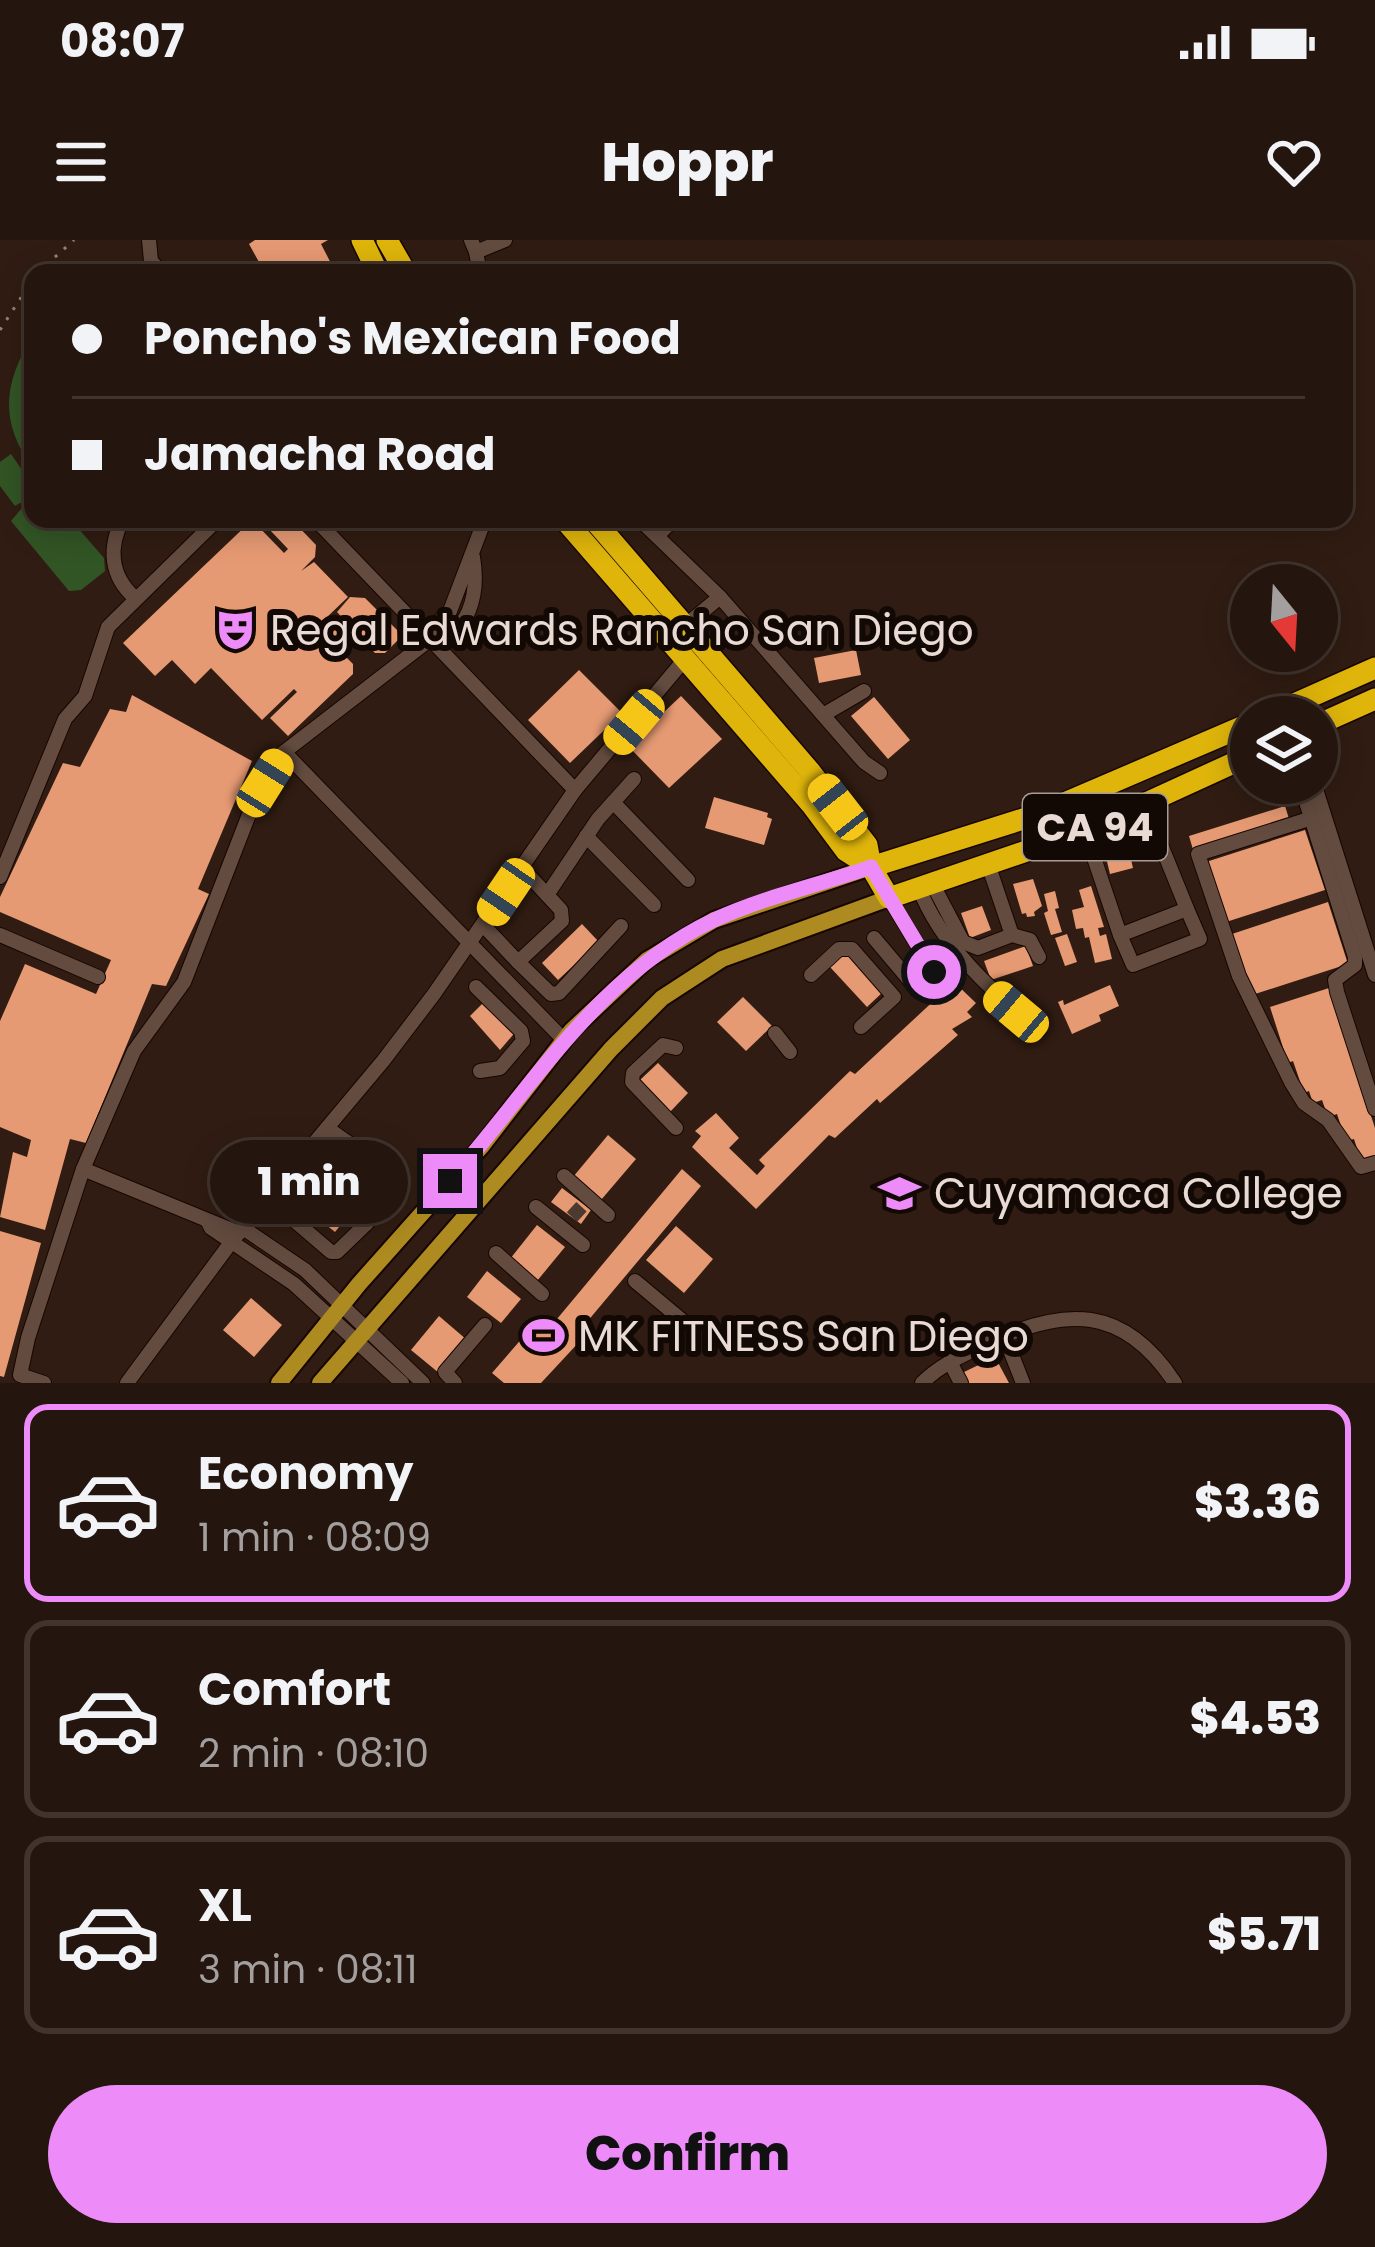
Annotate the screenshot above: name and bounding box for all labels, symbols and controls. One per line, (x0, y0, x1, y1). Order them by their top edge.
text: 08:07 (60, 10, 185, 73)
text: Hoppr (601, 124, 774, 200)
icon: menu (48, 129, 114, 195)
icon: heart (1261, 129, 1327, 195)
text: Poncho's Mexican Food (144, 307, 681, 370)
text: Jamacha Road (144, 423, 496, 486)
north arrow (1230, 564, 1338, 672)
map controls (1230, 564, 1338, 804)
place label: Regal Edwards Rancho San Diego (270, 601, 974, 660)
theatre icon: Regal Edwards Rancho San Diego (213, 607, 259, 653)
car (597, 683, 671, 761)
button: layers (1230, 696, 1338, 804)
car (231, 743, 299, 823)
car (802, 768, 874, 846)
road number: CA 94 (1023, 794, 1167, 860)
car (471, 852, 541, 932)
route start (907, 945, 961, 999)
car (977, 975, 1055, 1049)
callout: 1 min (210, 1139, 408, 1223)
text: 1 min (258, 1154, 360, 1209)
route end (423, 1154, 477, 1208)
place label: Cuyamaca College (934, 1164, 1343, 1223)
school or university icon: Cuyamaca College (877, 1170, 923, 1216)
place label: MK FITNESS San Diego (578, 1307, 1029, 1366)
sports icon: MK FITNESS San Diego (521, 1313, 567, 1359)
text: Economy (198, 1442, 413, 1505)
icon: car (54, 1449, 162, 1557)
text: $3.36 (1194, 1471, 1321, 1534)
text: 1 min · 08:09 (198, 1510, 431, 1565)
text: Comfort (198, 1658, 391, 1721)
icon: car (54, 1665, 162, 1773)
text: $4.53 (1190, 1687, 1321, 1750)
text: 2 min · 08:10 (198, 1726, 429, 1781)
text: XL (198, 1874, 252, 1937)
icon: car (54, 1881, 162, 1989)
text: $5.71 (1207, 1903, 1321, 1966)
text: 3 min · 08:11 (198, 1942, 418, 1997)
button: Confirm (48, 2085, 1327, 2223)

